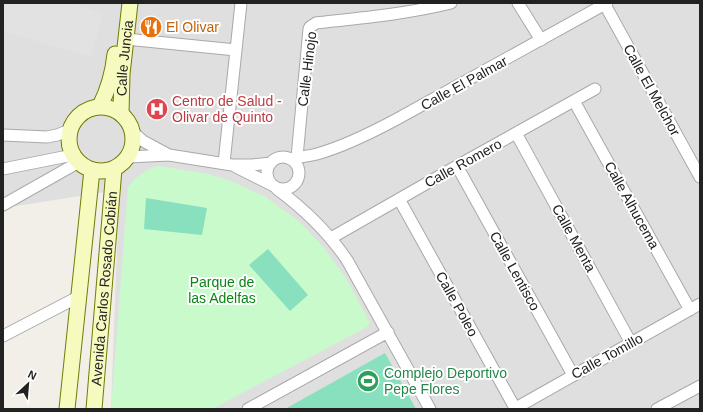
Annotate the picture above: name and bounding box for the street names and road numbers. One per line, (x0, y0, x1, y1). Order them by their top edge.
street label: Calle Juncia (113, 19, 136, 96)
street label: Calle Hinojo (294, 30, 320, 107)
street label: Calle El Melchor (620, 42, 684, 139)
street label: Calle El Palmar (418, 52, 510, 113)
street label: Calle Romero (422, 135, 504, 191)
street label: Calle Alhucema (601, 159, 663, 252)
street label: Avenida Carlos Rosado Cobián (88, 190, 120, 386)
street label: Calle Menta (549, 201, 599, 275)
street label: Calle Lentisco (487, 229, 543, 314)
street label: Calle Poleo (433, 269, 481, 339)
street label: Calle Tomillo (569, 330, 646, 382)

